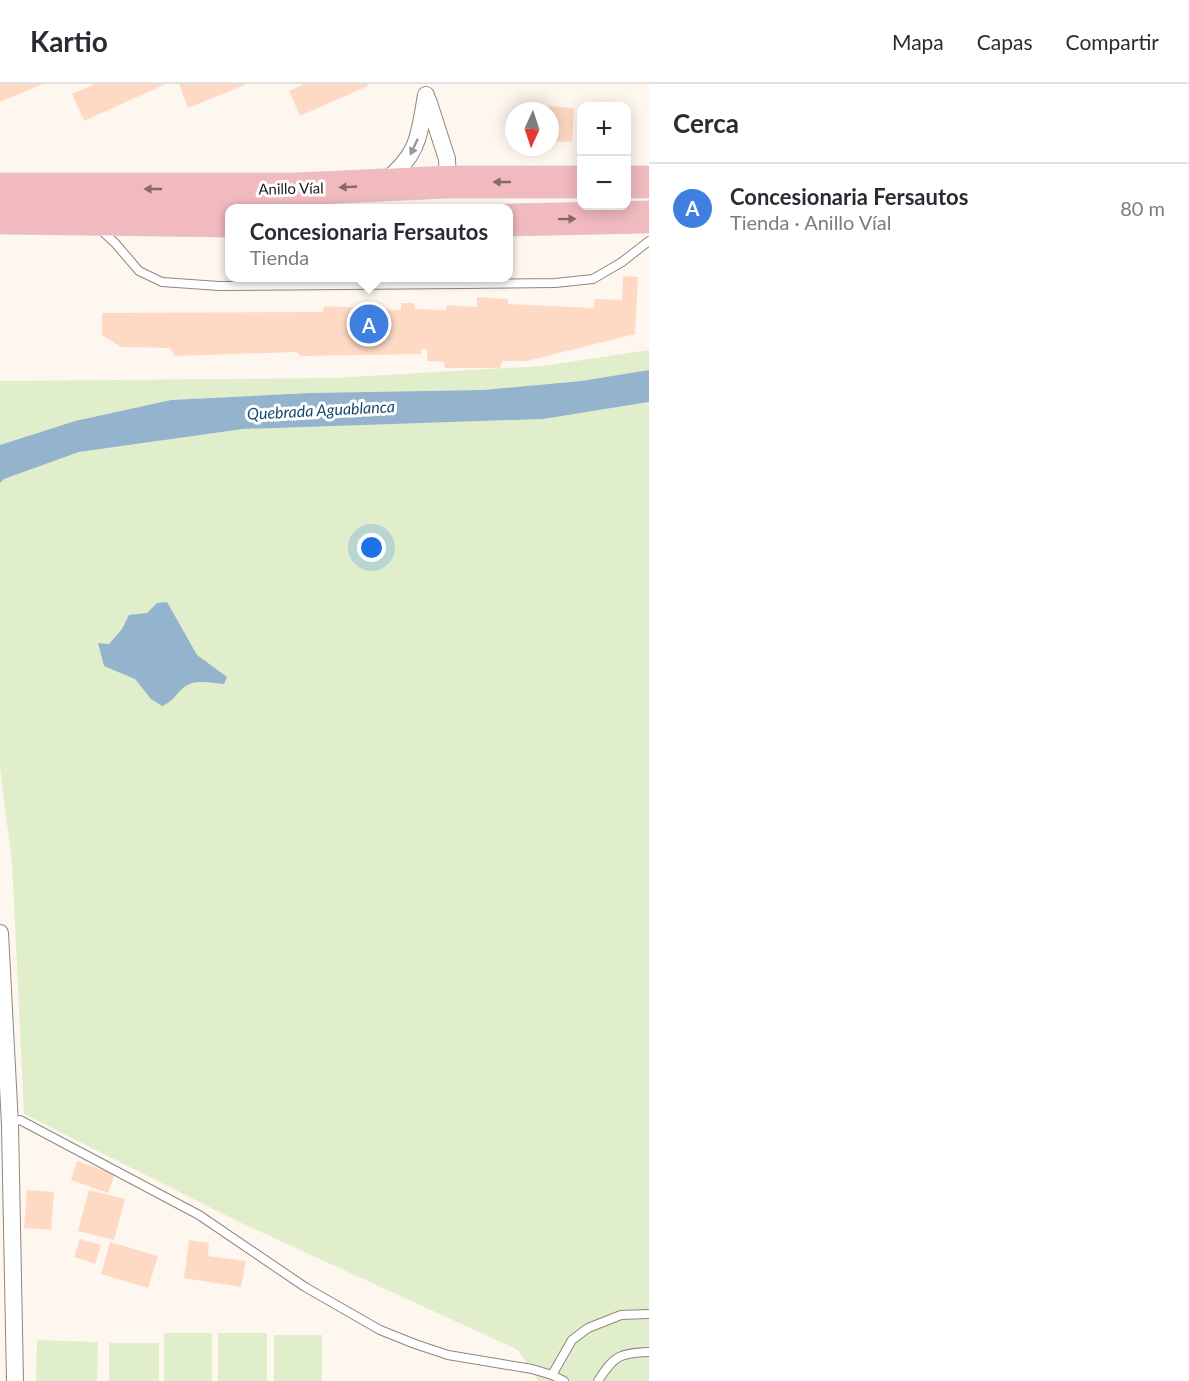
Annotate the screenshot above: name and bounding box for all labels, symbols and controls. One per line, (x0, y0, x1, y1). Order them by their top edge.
text: Kartio (30, 24, 108, 58)
text: Mapa (892, 29, 944, 54)
text: Capas (977, 29, 1033, 54)
text: Compartir (1066, 29, 1159, 54)
north arrow (505, 102, 559, 156)
map controls (577, 102, 631, 210)
button: + (577, 102, 631, 156)
text: Cerca (673, 107, 739, 139)
one-way arrow (410, 138, 419, 155)
button: − (577, 156, 631, 210)
one-way arrow (493, 177, 512, 187)
street label: Anillo Víal (258, 178, 324, 198)
one-way arrow (338, 183, 357, 192)
text: Concesionaria Fersautos (730, 183, 968, 210)
one-way arrow (143, 184, 162, 194)
text: A (686, 196, 699, 220)
text: 80 m (1120, 196, 1165, 220)
popup (225, 204, 513, 282)
text: Tienda · Anillo Víal (730, 210, 891, 234)
one-way arrow (557, 214, 576, 224)
text: Concesionaria Fersautos (250, 218, 488, 245)
text: Tienda (250, 245, 309, 269)
pin: A (350, 302, 388, 346)
water label: Quebrada Aguablanca (247, 396, 395, 423)
your location (357, 533, 386, 562)

